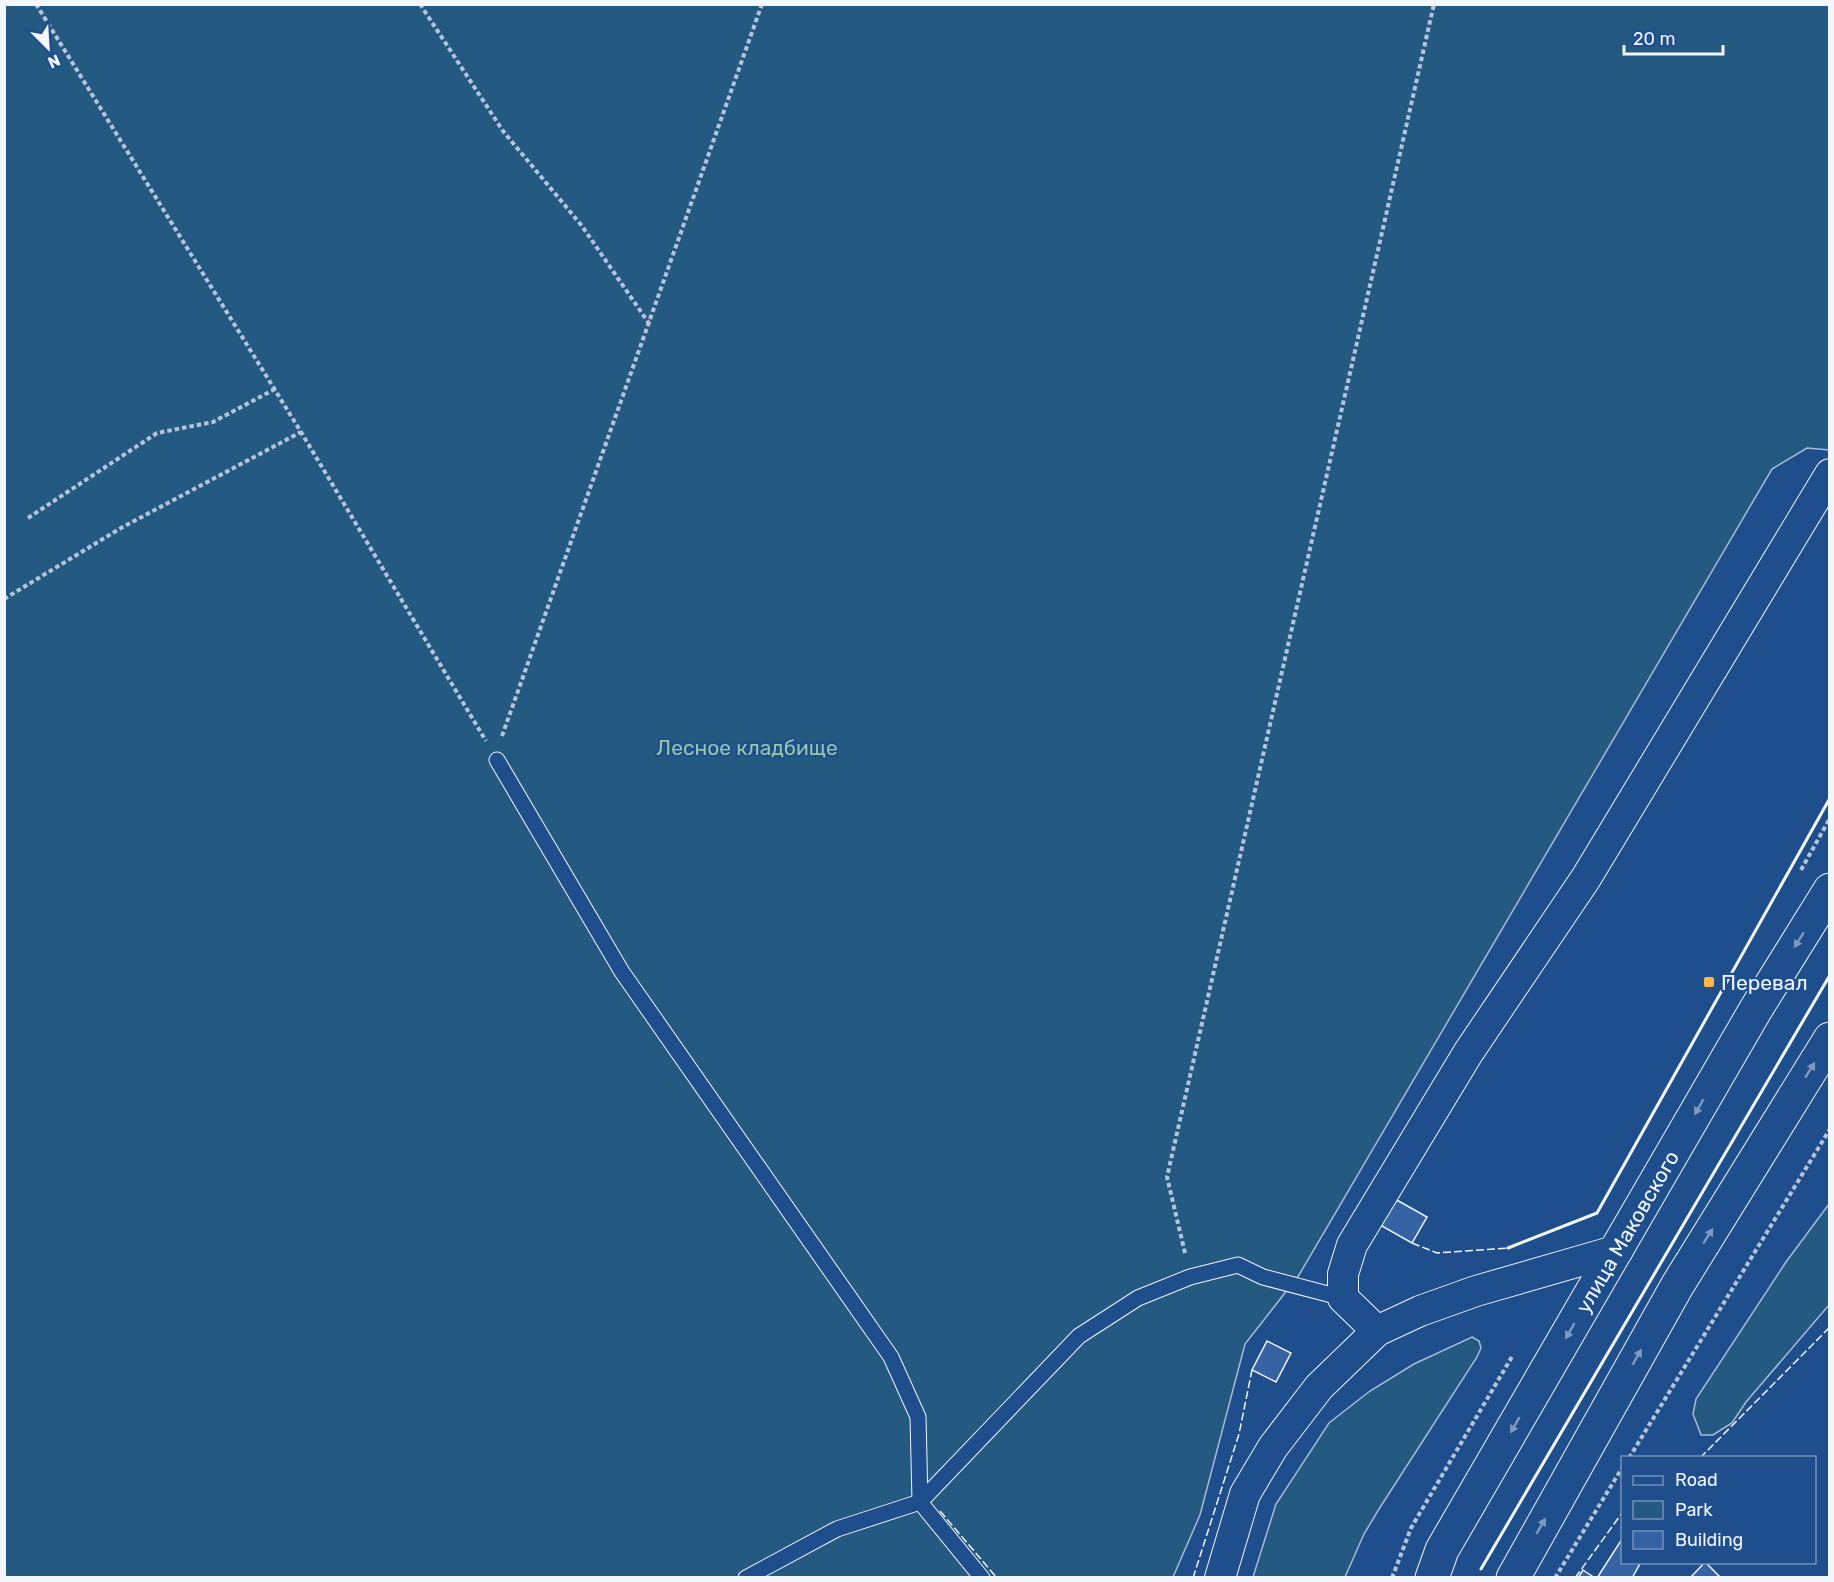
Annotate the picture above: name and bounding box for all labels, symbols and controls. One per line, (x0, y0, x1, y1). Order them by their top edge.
north arrow (18, 18, 78, 78)
scale bar (1624, 18, 1723, 56)
text: 20 m (1633, 28, 1675, 50)
text: N (45, 50, 63, 72)
park label: Лесное кладбище (656, 735, 838, 760)
one-way arrow (1793, 932, 1804, 948)
place label: Перевал (1721, 970, 1808, 995)
marker: Перевал (1702, 975, 1716, 989)
one-way arrow (1805, 1062, 1816, 1078)
one-way arrow (1694, 1099, 1705, 1115)
street label: улица Маковского (1570, 1146, 1684, 1317)
one-way arrow (1703, 1228, 1714, 1244)
one-way arrow (1565, 1323, 1576, 1339)
one-way arrow (1632, 1348, 1642, 1365)
one-way arrow (1510, 1417, 1520, 1434)
legend (1621, 1456, 1816, 1564)
text: Road (1675, 1469, 1718, 1491)
text: Park (1675, 1499, 1713, 1521)
one-way arrow (1536, 1518, 1547, 1534)
text: Building (1675, 1529, 1743, 1551)

